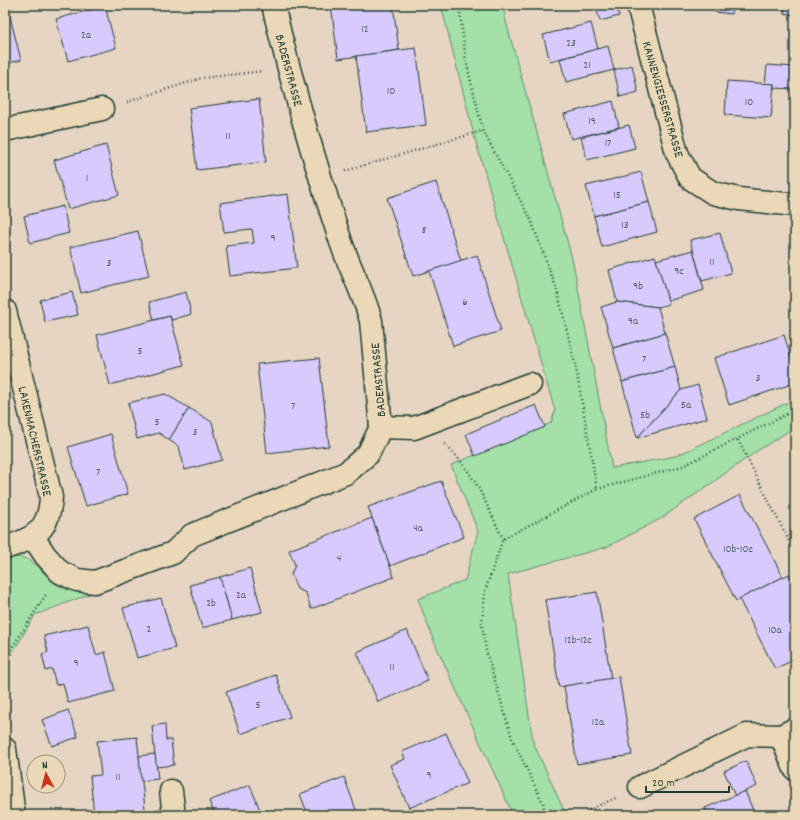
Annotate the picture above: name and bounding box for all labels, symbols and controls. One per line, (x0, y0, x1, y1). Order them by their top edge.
house number: 12 (361, 22, 369, 38)
house number: 2a (81, 28, 92, 44)
street label: BADERSTRASSE (269, 32, 306, 109)
house number: 23 (566, 36, 576, 52)
street label: KANNENGIESSERSTRASSE (636, 39, 687, 160)
house number: 21 (583, 58, 591, 74)
house number: 10 (387, 84, 395, 100)
house number: 10 (745, 95, 753, 111)
house number: 19 (588, 114, 596, 130)
house number: 11 (226, 129, 230, 145)
house number: 17 (605, 136, 611, 152)
house number: 1 (86, 171, 88, 187)
house number: 15 (613, 188, 621, 204)
house number: 13 (621, 218, 629, 234)
house number: 8 (422, 223, 426, 239)
house number: 9 (270, 231, 276, 247)
house number: 11 (710, 255, 714, 271)
house number: 3 (107, 256, 112, 272)
house number: 9c (674, 264, 684, 280)
house number: 9b (633, 279, 643, 295)
house number: 6 (462, 295, 468, 311)
house number: 9a (628, 314, 639, 330)
street label: BADERSTRASSE (367, 342, 392, 417)
house number: 5 (137, 344, 143, 360)
house number: 7 (642, 352, 646, 368)
house number: 3 (756, 371, 761, 387)
street label: LAKENMACHERSTRASSE (12, 385, 55, 499)
house number: 5a (681, 398, 692, 414)
house number: 7 (291, 399, 295, 415)
house number: 5b (640, 408, 650, 424)
house number: 5 (154, 415, 160, 431)
house number: 3 (193, 425, 198, 441)
house number: 7 (96, 465, 100, 481)
house number: 4a (413, 521, 424, 537)
house number: 10b-10c (723, 542, 753, 558)
house number: 4 (337, 551, 341, 567)
house number: 2a (236, 588, 247, 604)
house number: 2b (206, 596, 216, 612)
house number: 2 (147, 622, 152, 638)
house number: 10a (768, 623, 783, 639)
house number: 12b-12c (564, 633, 592, 649)
house number: 9 (73, 656, 79, 672)
house number: 11 (390, 660, 394, 676)
house number: 5 (255, 698, 261, 714)
house number: 12a (592, 715, 605, 731)
north arrow (26, 754, 66, 794)
text: N (41, 758, 49, 774)
house number: 9 (426, 768, 432, 784)
scale bar (646, 768, 729, 794)
house number: 11 (116, 770, 120, 786)
text: 20 m (652, 775, 675, 792)

